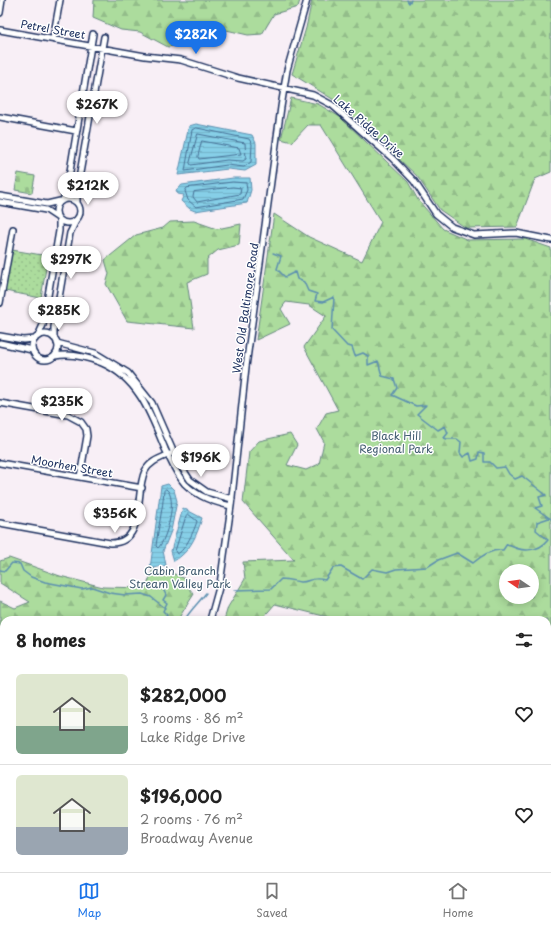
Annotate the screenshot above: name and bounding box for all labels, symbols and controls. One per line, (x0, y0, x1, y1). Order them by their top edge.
street label: Petrel Street (19, 15, 87, 43)
pin: $282K (168, 21, 224, 55)
text: $282K (174, 24, 218, 43)
street label: Lake Ridge Drive (330, 90, 408, 162)
pin: $267K (69, 91, 125, 125)
text: $267K (76, 94, 118, 113)
pin: $212K (60, 172, 116, 206)
text: $212K (67, 175, 109, 194)
street label: West Old Baltimore Road (227, 242, 263, 374)
pin: $297K (43, 246, 99, 280)
text: $297K (50, 249, 92, 268)
pin: $285K (31, 297, 87, 331)
text: $285K (38, 300, 80, 319)
pin: $235K (34, 388, 90, 422)
text: $235K (40, 391, 84, 410)
park label: Black Hill Regional Park (359, 427, 433, 457)
pin: $196K (173, 444, 229, 478)
text: $196K (181, 447, 221, 466)
street label: Moorhen Street (30, 450, 115, 482)
pin: $356K (87, 500, 143, 534)
text: $356K (93, 503, 137, 522)
park label: Cabin Branch Stream Valley Park (129, 562, 231, 592)
north arrow (499, 564, 539, 604)
map controls (499, 564, 539, 604)
text: 8 homes (16, 627, 86, 653)
icon: filters (513, 629, 535, 651)
text: $282,000 (140, 682, 226, 708)
icon: home (48, 690, 96, 738)
icon: heart (513, 703, 535, 725)
text: 3 rooms · 86 m² (140, 708, 243, 727)
text: Lake Ridge Drive (140, 727, 245, 746)
text: $196,000 (140, 783, 222, 809)
icon: home (48, 791, 96, 839)
icon: heart (513, 804, 535, 826)
text: 2 rooms · 76 m² (140, 809, 243, 828)
text: Broadway Avenue (140, 828, 253, 847)
tab: Map (78, 880, 101, 921)
tab: Saved (256, 880, 288, 921)
tab: Home (443, 880, 473, 921)

